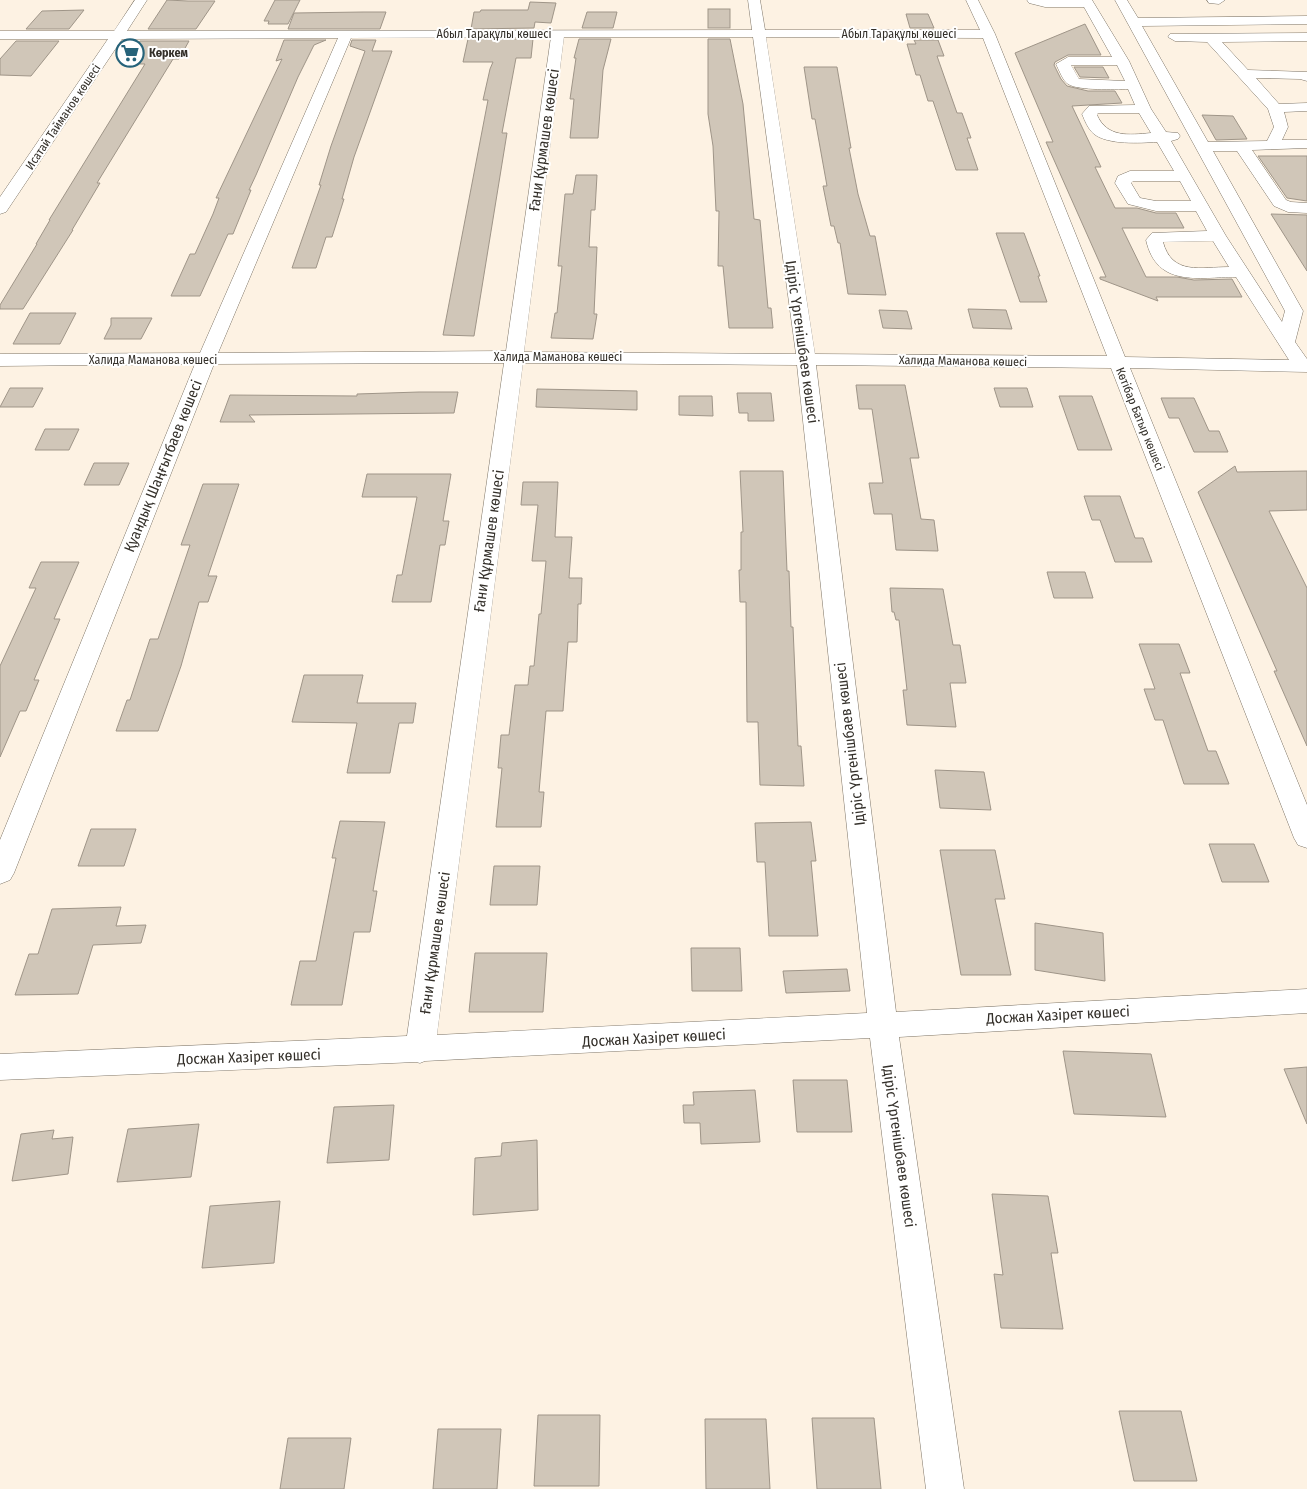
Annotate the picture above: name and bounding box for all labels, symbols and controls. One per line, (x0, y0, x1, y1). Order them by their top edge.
street label: Абыл Тарақұлы көшесі (437, 27, 551, 41)
street label: Абыл Тарақұлы көшесі (842, 27, 956, 41)
supermarket icon: Көркем (115, 38, 145, 68)
place label: Көркем (149, 46, 189, 60)
street label: Исатай Тайманов көшесі (23, 62, 103, 172)
street label: Ғани Құрмашев көшесі (525, 68, 563, 212)
street label: Ідіріс Үргенішбаев көшесі (782, 259, 822, 425)
street label: Халида Маманова көшесі (494, 350, 622, 364)
street label: Халида Маманова көшесі (89, 353, 217, 367)
street label: Халида Маманова көшесі (899, 353, 1027, 369)
street label: Көтібар Батыр көшесі (1113, 365, 1167, 473)
street label: Қуандық Шаңғытбаев көшесі (120, 377, 206, 555)
street label: Ғани Құрмашев көшесі (470, 469, 508, 613)
street label: Ідіріс Үргенішбаев көшесі (831, 661, 869, 827)
street label: Ғани Құрмашев көшесі (416, 871, 454, 1015)
street label: Досжан Хазірет көшесі (985, 1002, 1130, 1028)
street label: Досжан Хазірет көшесі (581, 1025, 726, 1051)
street label: Досжан Хазірет көшесі (176, 1045, 321, 1069)
street label: Ідіріс Үргенішбаев көшесі (879, 1063, 919, 1229)

